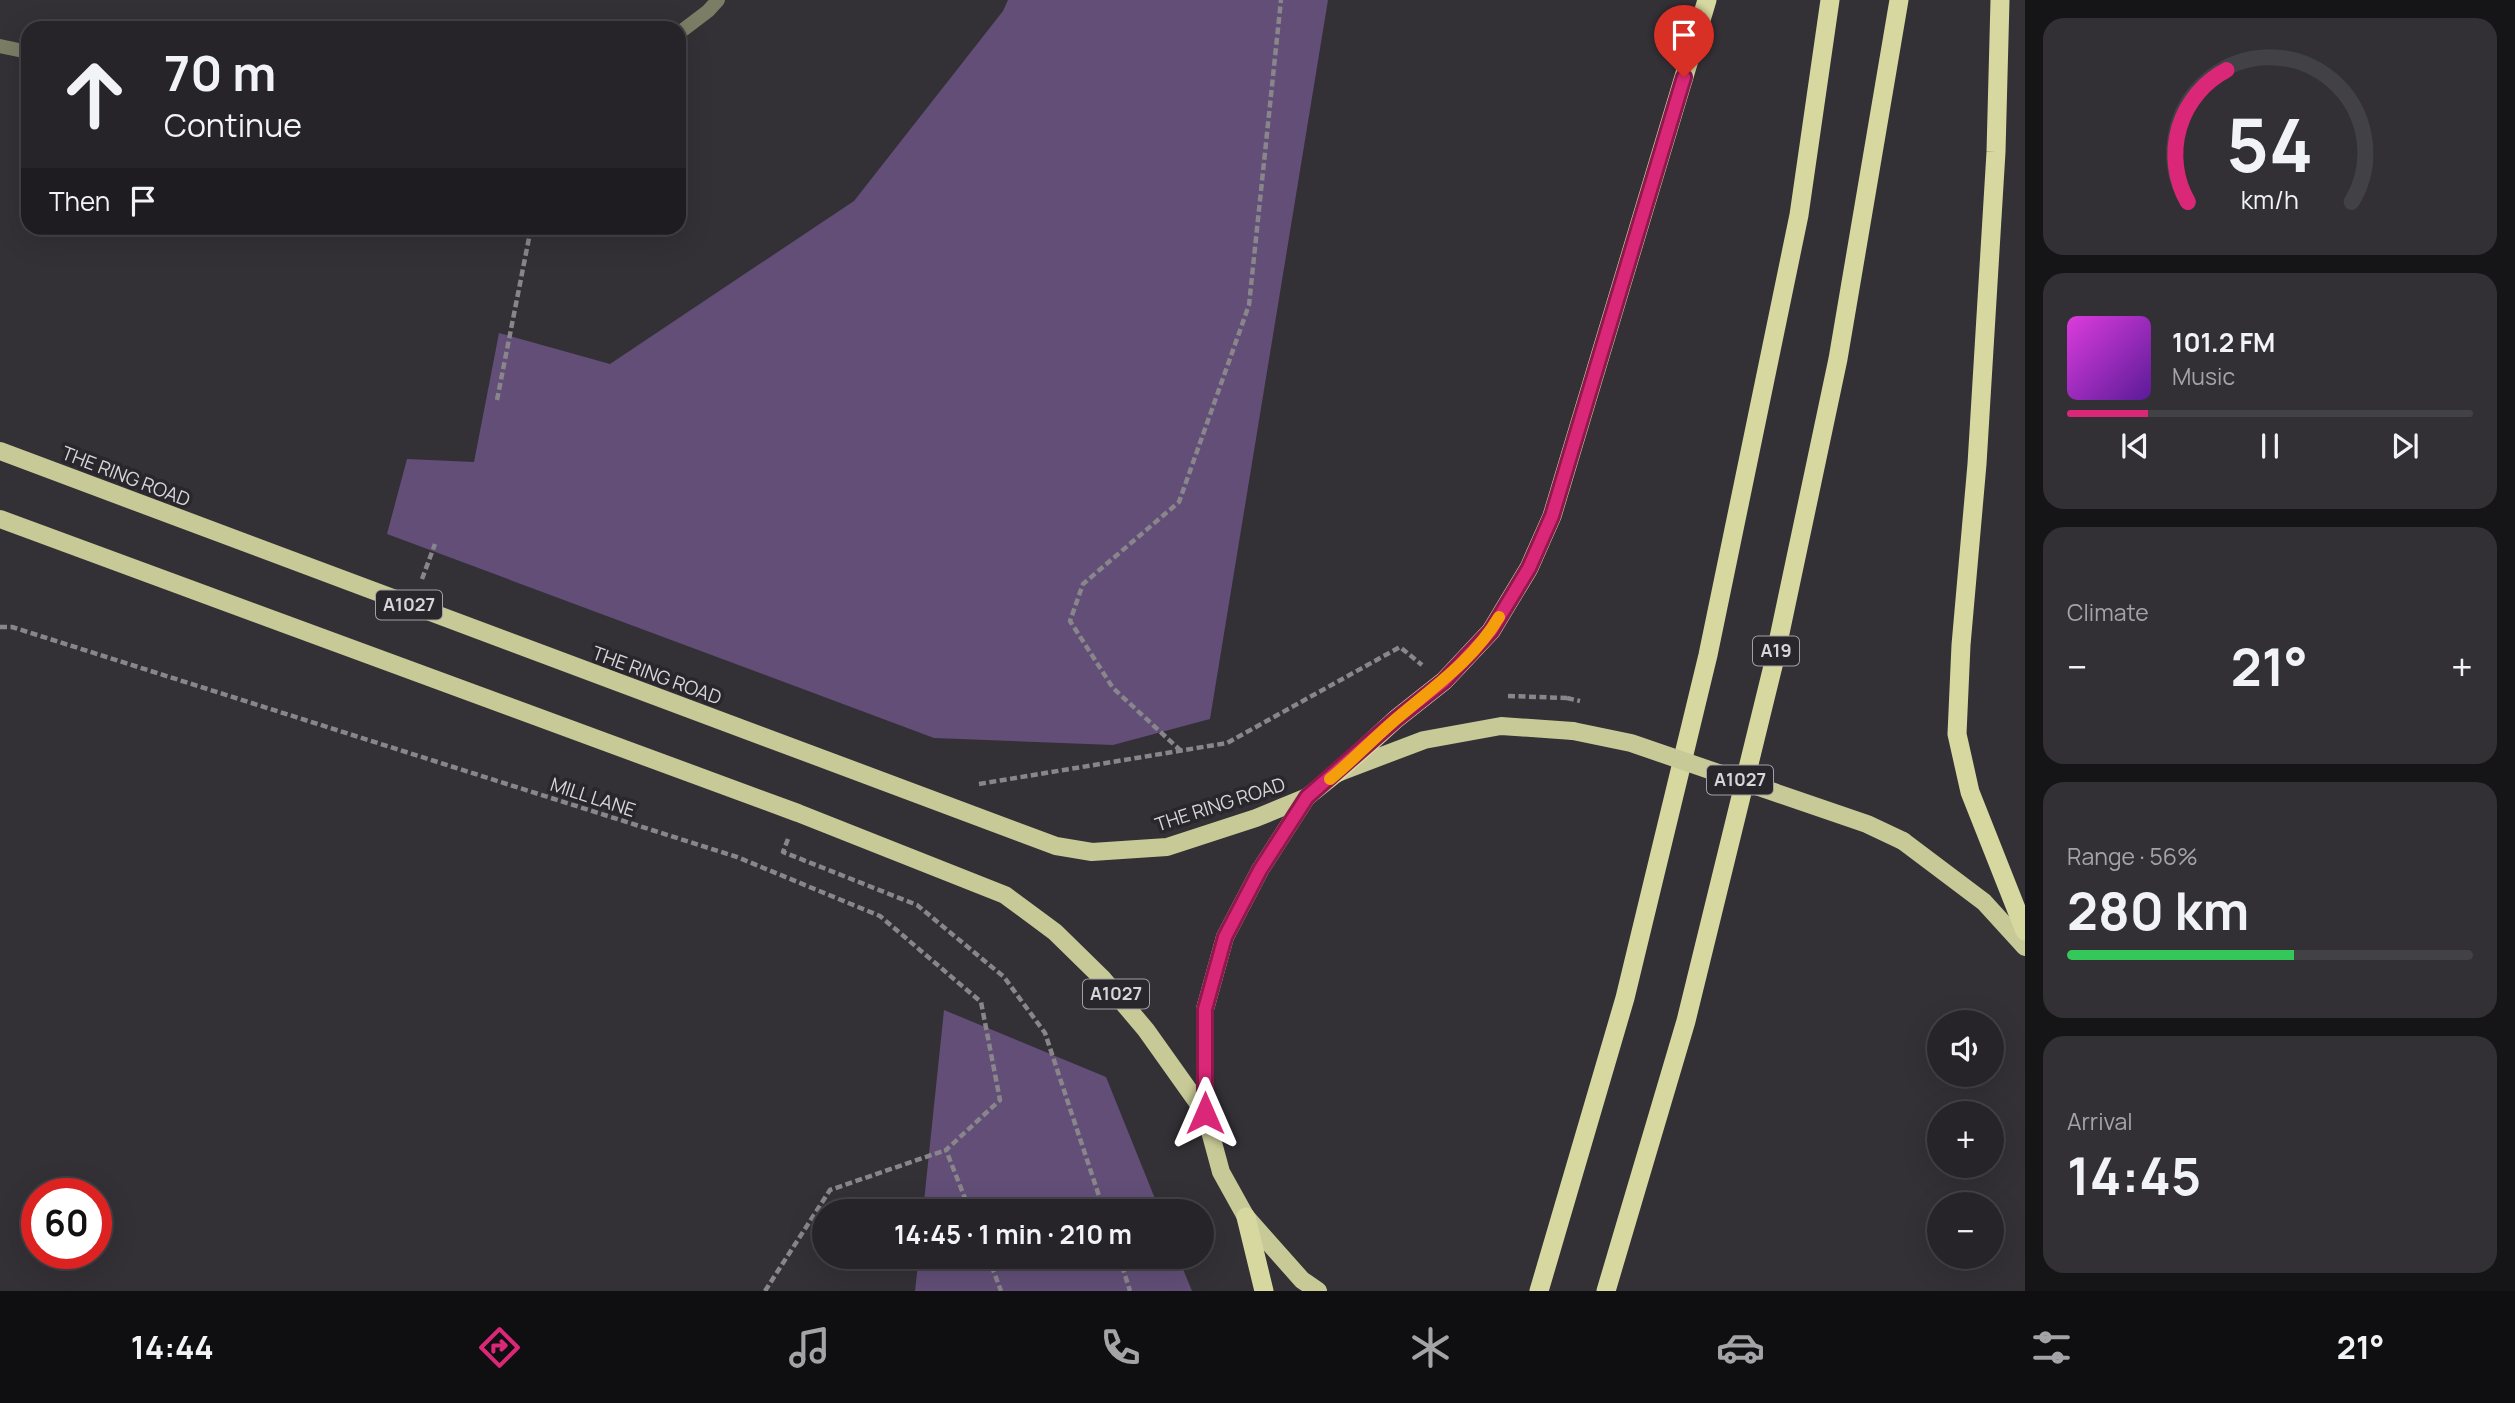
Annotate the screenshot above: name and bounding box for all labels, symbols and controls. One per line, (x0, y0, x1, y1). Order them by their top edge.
pin (1654, 5, 1714, 77)
icon: arrive (1665, 16, 1703, 54)
text: 70 m (164, 39, 276, 106)
icon: ahead (49, 49, 140, 140)
text: 54 (2227, 95, 2313, 195)
text: Continue (164, 103, 302, 147)
icon: arrive (124, 182, 162, 220)
text: km/h (2241, 182, 2299, 217)
text: Then (49, 183, 110, 219)
text: 101.2 FM (2172, 324, 2275, 360)
text: Music (2172, 360, 2235, 392)
icon: previous (2116, 427, 2154, 465)
icon: pause (2251, 427, 2289, 465)
icon: next (2386, 427, 2424, 465)
street label: THE RING ROAD (58, 440, 194, 512)
road number: A1027 (376, 590, 442, 620)
text: Climate (2067, 596, 2149, 628)
text: 21° (2231, 631, 2308, 702)
road number: A19 (1753, 636, 1799, 666)
street label: THE RING ROAD (589, 640, 725, 710)
text: − (2067, 640, 2088, 692)
text: + (2451, 640, 2473, 692)
road number: A1027 (1707, 766, 1773, 794)
street label: MILL LANE (547, 771, 639, 823)
street label: THE RING ROAD (1151, 771, 1289, 837)
text: Range · 56% (2067, 840, 2198, 872)
text: 280 km (2067, 875, 2249, 946)
road number: A1027 (1083, 979, 1149, 1009)
map controls (1927, 1010, 2004, 1269)
button: sound (1927, 1010, 2004, 1087)
position arrow (1168, 1076, 1242, 1150)
button: + (1927, 1101, 2004, 1178)
text: Arrival (2067, 1105, 2133, 1137)
text: 14:45 (2067, 1140, 2201, 1211)
speed limit sign: 60 (21, 1178, 112, 1269)
button: − (1927, 1192, 2004, 1269)
text: 14:45 · 1 min · 210 m (894, 1216, 1132, 1252)
icon: directions (475, 1323, 524, 1372)
icon: music (785, 1323, 834, 1372)
icon: phone (1096, 1323, 1145, 1372)
icon: climate (1406, 1323, 1455, 1372)
icon: car (1716, 1323, 1765, 1372)
icon: filters (2027, 1323, 2076, 1372)
text: 14:44 (131, 1325, 214, 1369)
text: 21° (2337, 1325, 2384, 1369)

